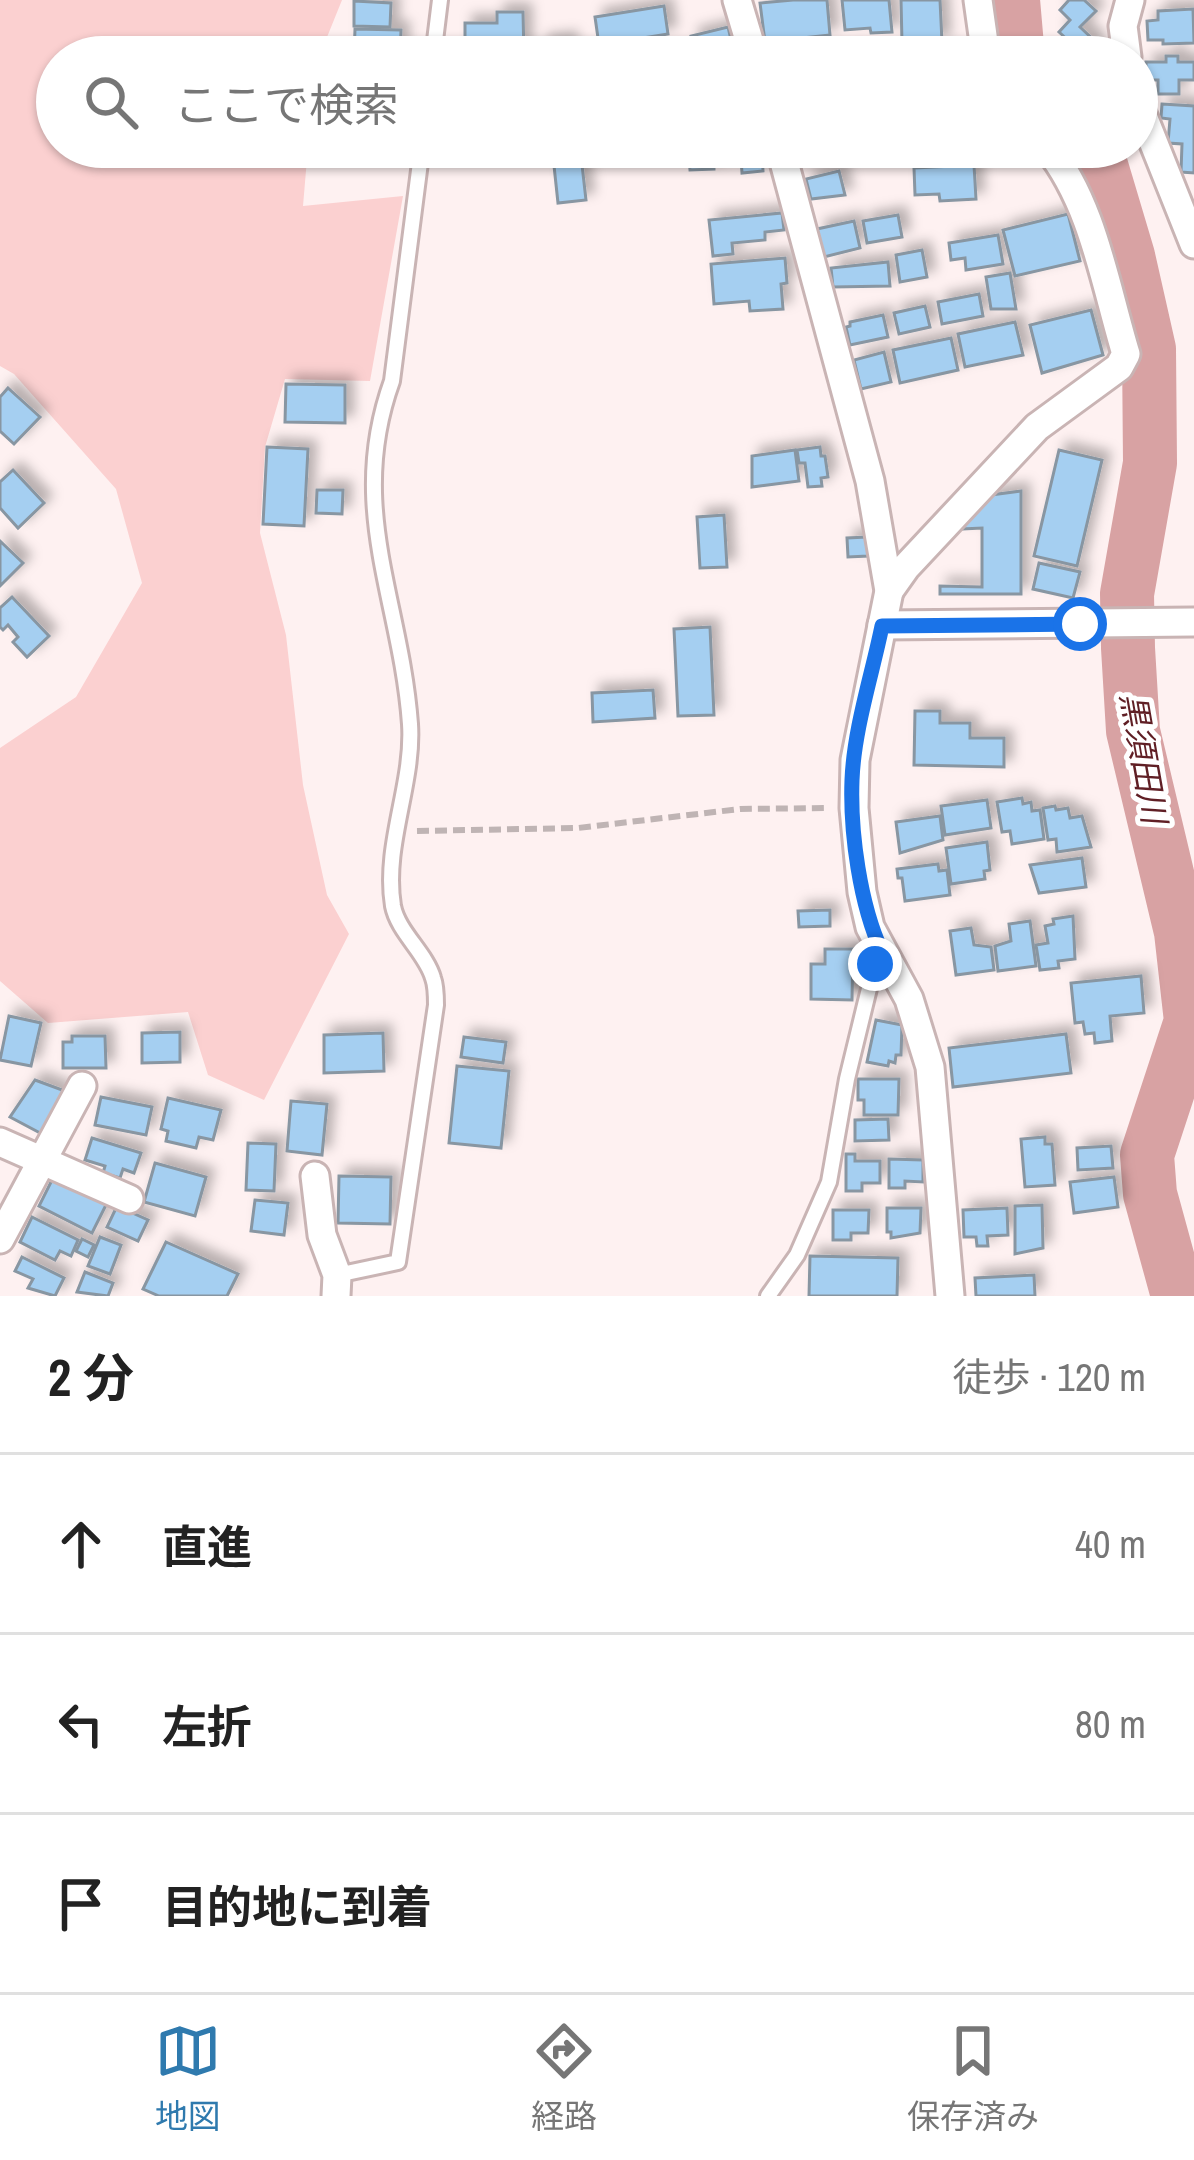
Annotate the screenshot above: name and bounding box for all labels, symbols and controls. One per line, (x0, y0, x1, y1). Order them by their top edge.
search box (36, 36, 1158, 168)
icon: search (78, 69, 144, 135)
text: ここで検索 (174, 74, 399, 135)
route start (1053, 597, 1107, 651)
water label: 黒須田川 (1111, 689, 1178, 830)
route end (848, 937, 902, 991)
text: 2 分 (48, 1343, 134, 1412)
text: 徒歩 · 120 m (952, 1351, 1146, 1403)
icon: ahead (48, 1511, 114, 1577)
text: 直進 (162, 1516, 252, 1577)
text: 40 m (1075, 1518, 1146, 1570)
icon: left (48, 1691, 114, 1757)
text: 左折 (162, 1696, 252, 1757)
text: 80 m (1075, 1698, 1146, 1750)
icon: arrive (48, 1871, 114, 1937)
text: 目的地に到着 (162, 1876, 432, 1937)
tab: 地図 (155, 2018, 221, 2138)
tab: 経路 (531, 2018, 597, 2138)
tab: 保存済み (907, 2018, 1039, 2138)

